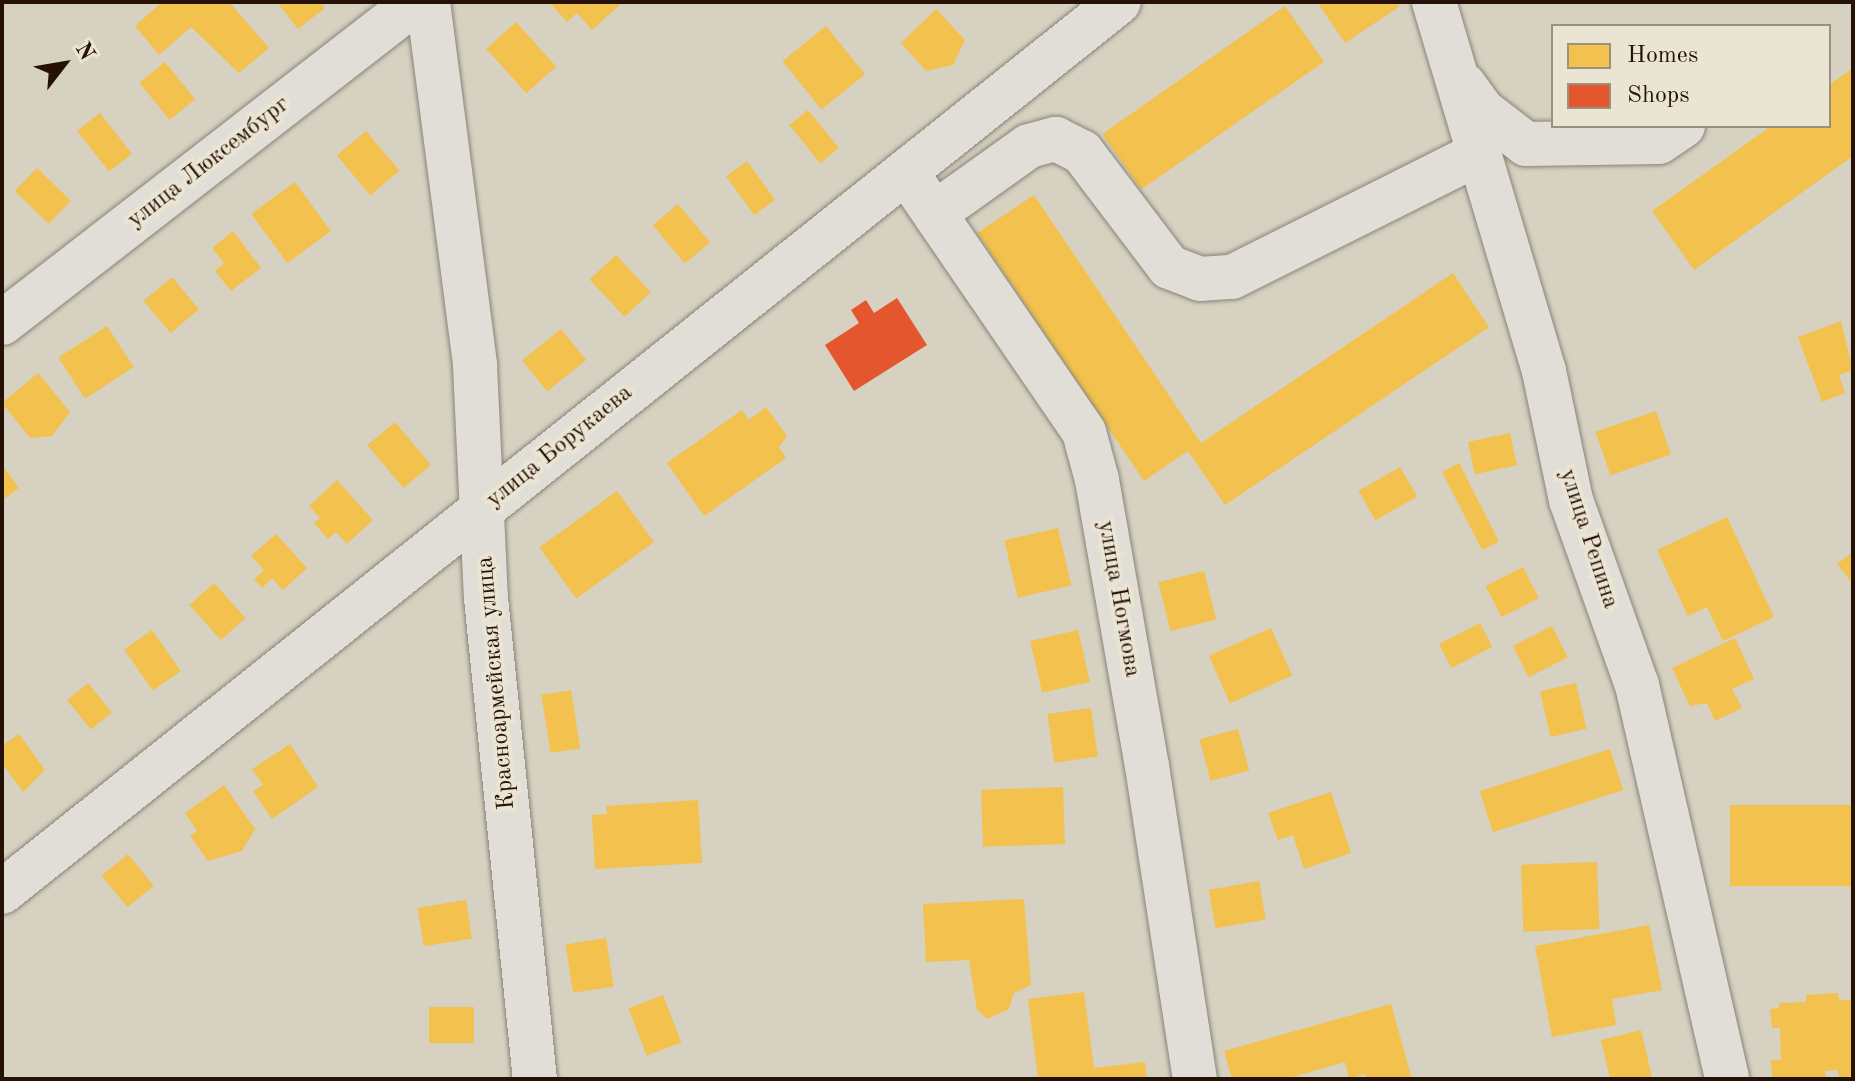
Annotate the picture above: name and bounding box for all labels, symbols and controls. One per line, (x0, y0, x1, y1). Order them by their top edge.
north arrow (24, 24, 104, 104)
legend (1551, 24, 1831, 128)
text: N (71, 39, 98, 65)
text: Homes (1627, 44, 1698, 68)
text: Shops (1627, 84, 1690, 108)
street label: улица Люксембург (122, 91, 296, 235)
street label: улица Борукаева (481, 379, 639, 515)
street label: улица Репина (1552, 466, 1624, 612)
street label: улица Ногмова (1090, 518, 1146, 680)
street label: Красноармейская улица (472, 555, 522, 811)

